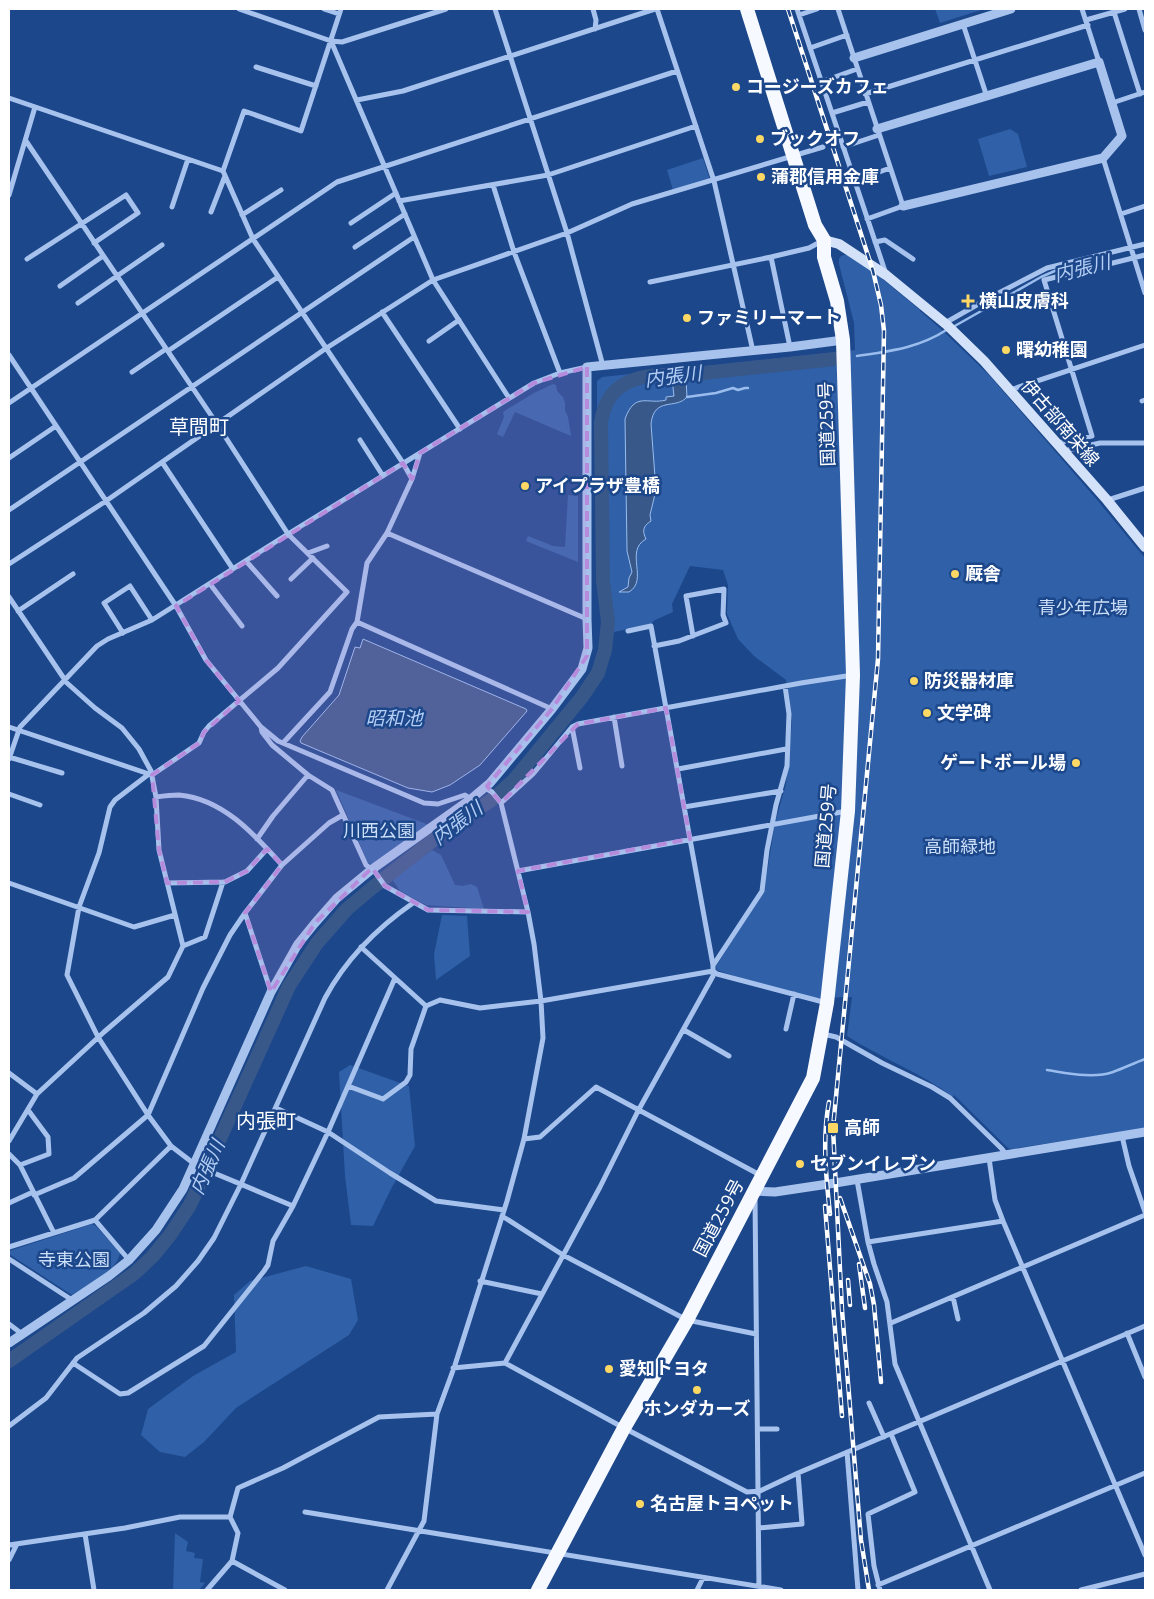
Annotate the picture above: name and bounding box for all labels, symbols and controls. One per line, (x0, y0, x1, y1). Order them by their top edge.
place label: コージーズカフェ (746, 74, 889, 98)
marker: コージーズカフェ (730, 81, 742, 93)
place label: ブックオフ (770, 126, 860, 150)
marker: ブックオフ (754, 133, 766, 145)
place label: 蒲郡信用金庫 (771, 164, 879, 188)
marker: 蒲郡信用金庫 (755, 171, 767, 183)
water label: 内張川 (1051, 248, 1115, 288)
place label: 横山皮膚科 (979, 288, 1069, 312)
marker: 横山皮膚科 (961, 294, 975, 308)
place label: ファミリーマート (697, 305, 841, 329)
marker: ファミリーマート (681, 312, 693, 324)
place label: 曙幼稚園 (1016, 337, 1088, 361)
marker: 曙幼稚園 (1000, 344, 1012, 356)
water label: 内張川 (643, 359, 705, 392)
street label: 伊古部南栄線 (1016, 374, 1105, 471)
street label: 国道259号 (813, 381, 839, 467)
district label: 草間町 (169, 413, 229, 440)
place label: アイプラザ豊橋 (535, 473, 660, 497)
marker: アイプラザ豊橋 (519, 480, 531, 492)
place label: 厩舎 (965, 561, 1001, 585)
marker: 厩舎 (949, 568, 961, 580)
park label: 青少年広場 (1038, 595, 1128, 619)
place label: 防災器材庫 (924, 668, 1014, 692)
marker: 防災器材庫 (908, 675, 920, 687)
place label: 文学碑 (937, 700, 991, 724)
water label: 昭和池 (365, 705, 424, 731)
marker: 文学碑 (921, 707, 933, 719)
place label: ゲートボール場 (940, 750, 1066, 774)
marker: ゲートボール場 (1070, 757, 1082, 769)
street label: 国道259号 (809, 783, 841, 869)
water label: 内張川 (426, 794, 489, 851)
park label: 川西公園 (343, 818, 415, 842)
park label: 高師緑地 (924, 834, 996, 858)
district label: 内張町 (236, 1107, 296, 1134)
place label: 高師 (844, 1115, 880, 1139)
marker: 高師 (826, 1121, 840, 1135)
water label: 内張川 (184, 1134, 231, 1198)
place label: セブンイレブン (810, 1151, 936, 1175)
marker: セブンイレブン (794, 1158, 806, 1170)
street label: 国道259号 (688, 1174, 749, 1261)
park label: 寺東公園 (38, 1247, 110, 1271)
place label: 愛知トヨタ (619, 1356, 709, 1380)
marker: 愛知トヨタ (603, 1363, 615, 1375)
marker: ホンダカーズ (691, 1384, 703, 1396)
place label: ホンダカーズ (643, 1396, 751, 1420)
place label: 名古屋トヨペット (650, 1491, 794, 1515)
marker: 名古屋トヨペット (634, 1498, 646, 1510)

